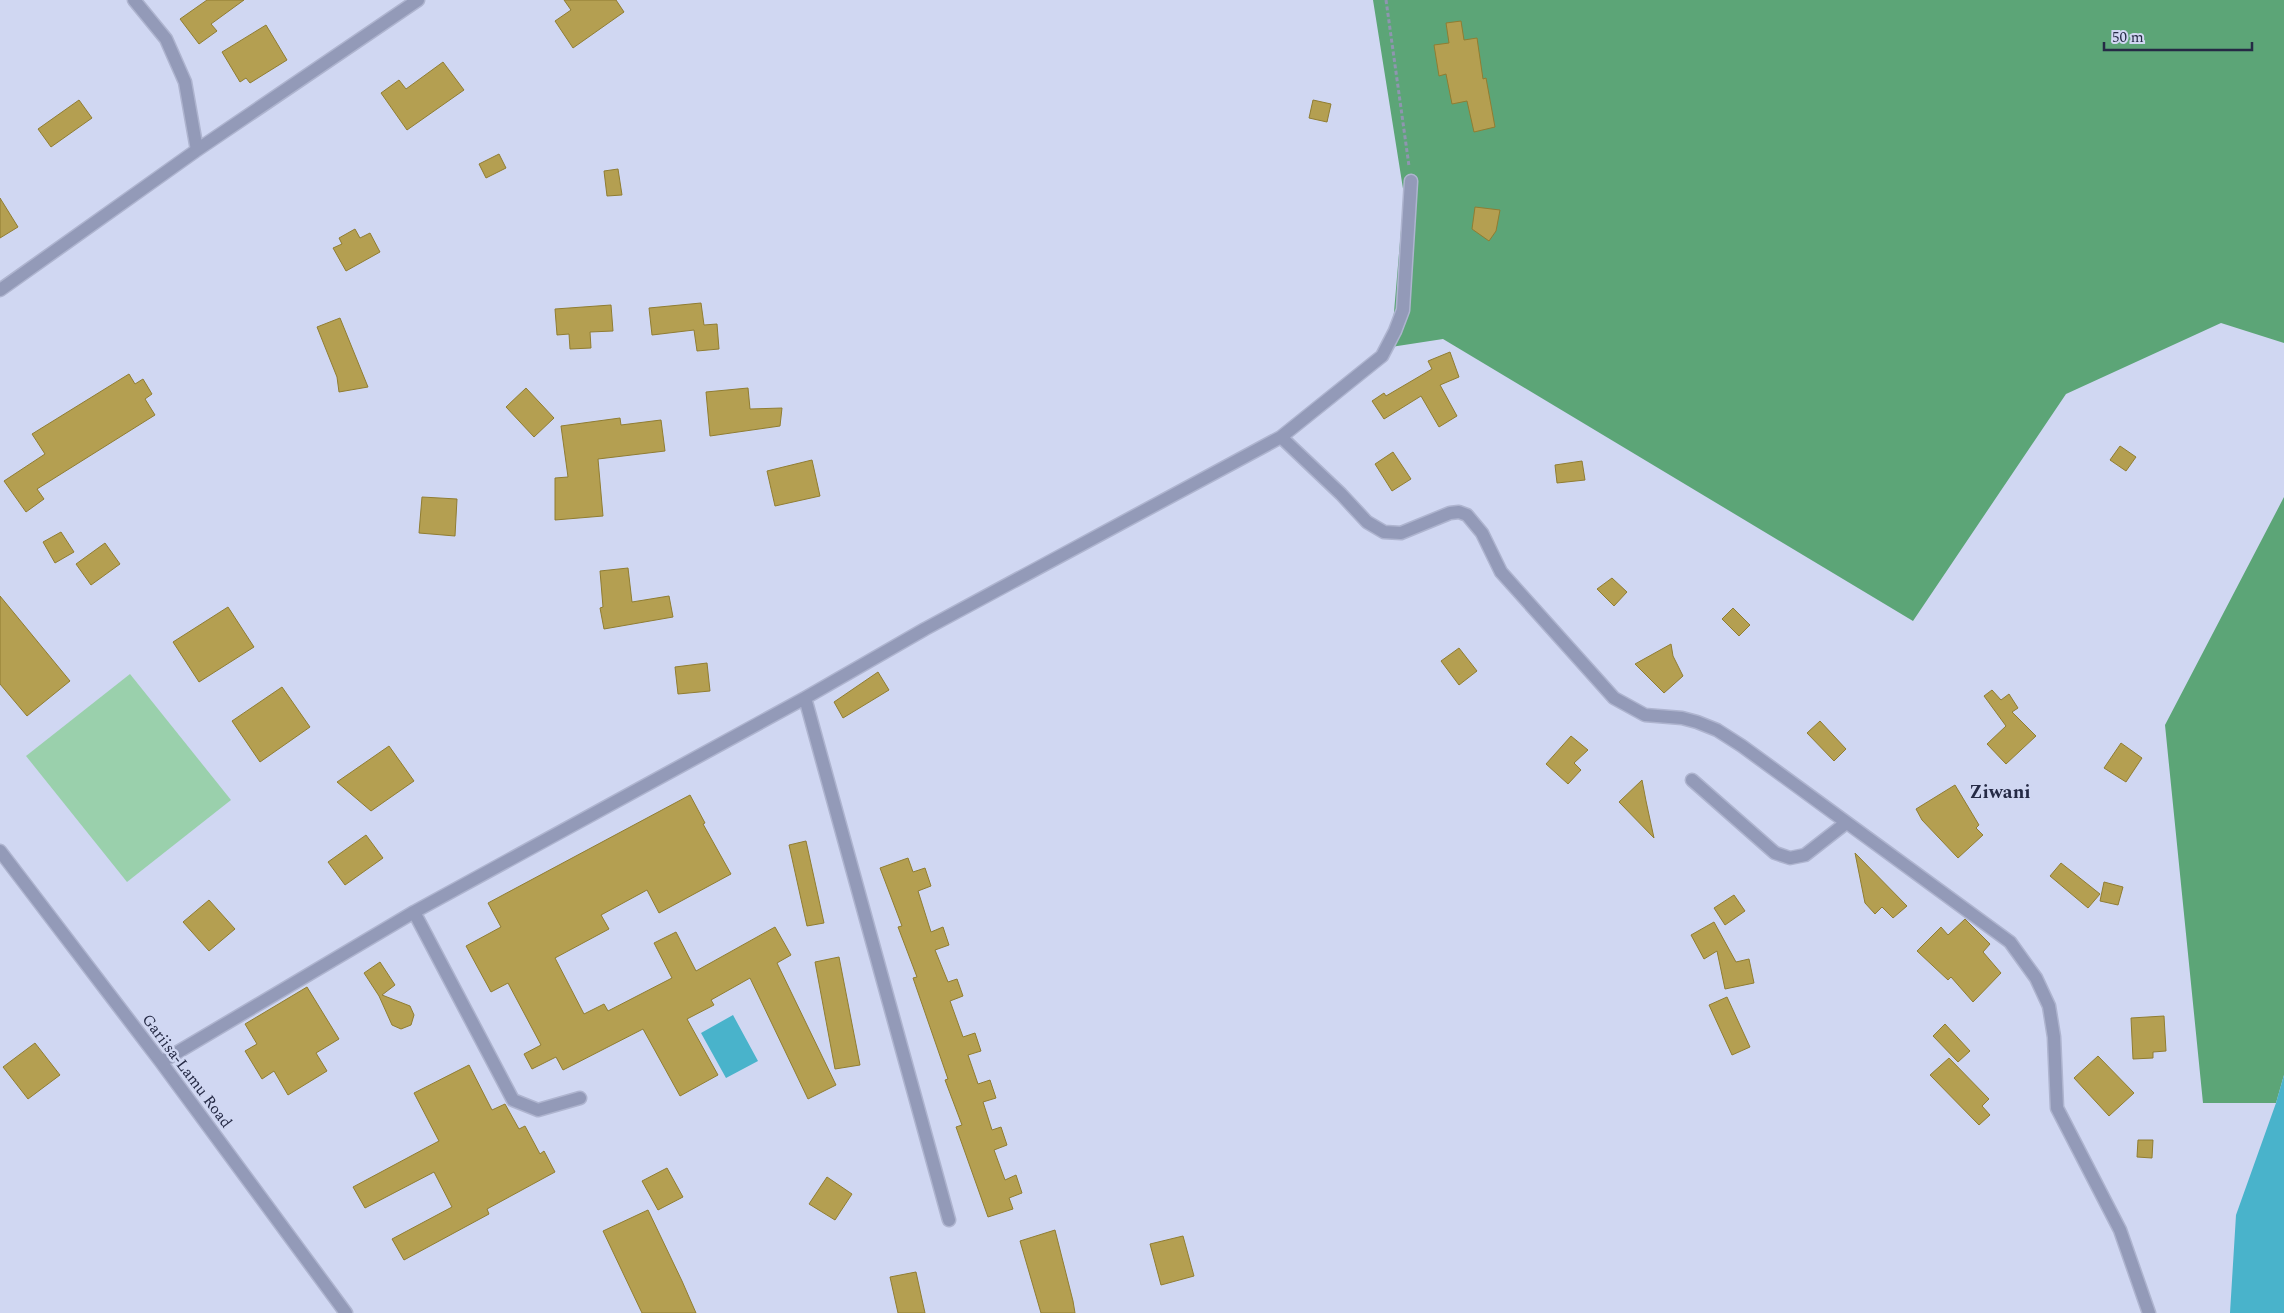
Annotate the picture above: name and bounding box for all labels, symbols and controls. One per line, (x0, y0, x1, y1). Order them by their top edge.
scale bar (2104, 20, 2252, 52)
text: 50 m (2112, 26, 2144, 49)
district label: Ziwani (1969, 778, 2031, 807)
street label: Gariisa-Lamu Road (136, 1009, 238, 1133)

